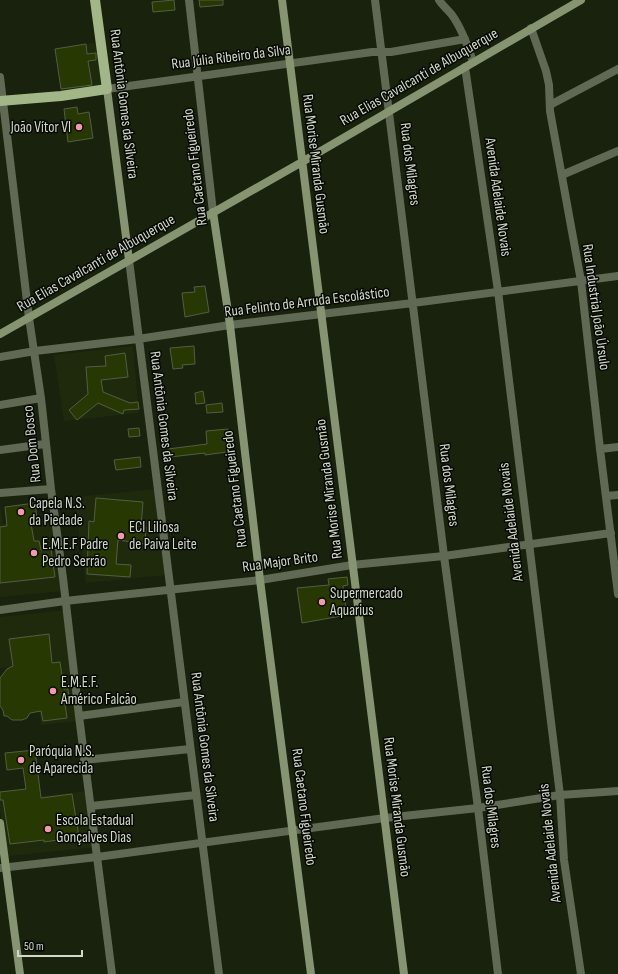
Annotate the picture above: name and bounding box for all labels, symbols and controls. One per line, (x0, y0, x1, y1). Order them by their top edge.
street label: Rua Elias Cavalcanti de Albuquerque (337, 24, 501, 130)
street label: Rua Antônia Gomes da Silveira (105, 28, 143, 180)
street label: Rua Júlia Ribeiro da Silva (170, 40, 292, 74)
street label: Rua Morise Miranda Gusmão (298, 93, 334, 235)
street label: Rua Caetano Figueiredo (178, 107, 212, 227)
place label: João Vítor VI (10, 118, 71, 137)
street label: Rua dos Milagres (395, 121, 425, 207)
marker: João Vítor VI (74, 122, 84, 132)
street label: Avenida Adelaide Novais (480, 136, 516, 257)
street label: Rua Elias Cavalcanti de Albuquerque (14, 210, 178, 316)
street label: Rua Industrial João Úrsulo (578, 243, 614, 371)
street label: Rua Felinto de Arruda Escolástico (223, 282, 391, 322)
street label: Rua Antônia Gomes da Silveira (145, 350, 183, 502)
street label: Rua Dom Bosco (19, 405, 45, 483)
street label: Rua Morise Miranda Gusmão (311, 418, 347, 560)
street label: Rua Caetano Figueiredo (218, 429, 252, 549)
street label: Rua dos Milagres (434, 442, 464, 528)
street label: Avenida Adelaide Novais (494, 462, 528, 583)
place label: Capela N.S. da Piedade (29, 494, 85, 530)
marker: Capela N.S. da Piedade (16, 507, 26, 517)
place label: ECI Liliosa de Paiva Leite (129, 518, 197, 554)
marker: ECI Liliosa de Paiva Leite (116, 531, 126, 541)
place label: E.M.E.F Padre Pedro Serrão (42, 535, 108, 571)
street label: Rua Major Brito (241, 547, 319, 577)
marker: E.M.E.F Padre Pedro Serrão (29, 548, 39, 558)
place label: Supermercado Aquarius (329, 584, 403, 620)
marker: Supermercado Aquarius (317, 597, 327, 607)
street label: Rua Antônia Gomes da Silveira (186, 671, 224, 823)
place label: E.M.E.F. Américo Falcão (60, 673, 137, 709)
marker: E.M.E.F. Américo Falcão (48, 686, 58, 696)
street label: Rua Morise Miranda Gusmão (379, 736, 415, 878)
place label: Paróquia N.S. de Aparecida (29, 742, 95, 778)
street label: Rua Caetano Figueiredo (287, 747, 321, 867)
marker: Paróquia N.S. de Aparecida (16, 755, 26, 765)
street label: Rua dos Milagres (476, 764, 506, 850)
street label: Avenida Adelaide Novais (534, 783, 566, 904)
place label: Escola Estadual Gonçalves Dias (56, 811, 134, 847)
marker: Escola Estadual Gonçalves Dias (43, 824, 53, 834)
scale bar (18, 932, 82, 958)
text: 50 m (24, 939, 44, 954)

